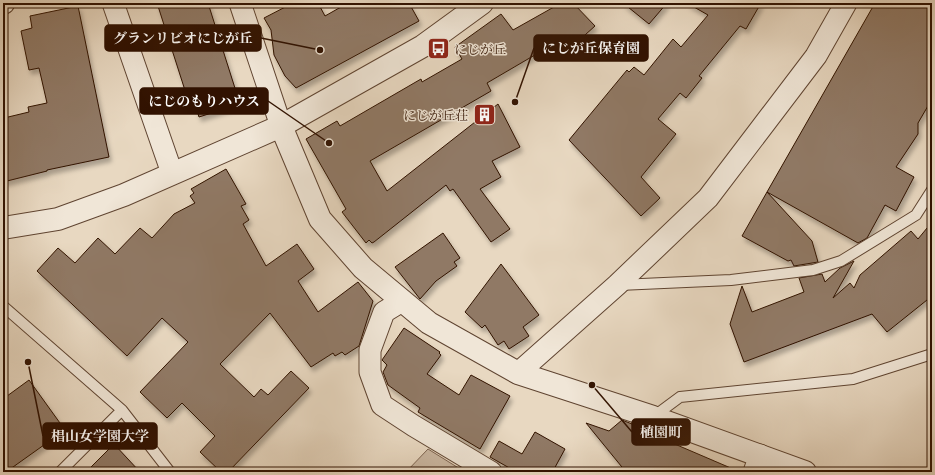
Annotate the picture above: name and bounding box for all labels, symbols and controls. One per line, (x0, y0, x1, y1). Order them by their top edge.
callout: グランリビオにじが丘 (105, 25, 261, 51)
text: グランリビオにじが丘 (113, 30, 253, 47)
callout: にじが丘保育園 (534, 35, 648, 61)
bus stop icon: にじが丘 (426, 36, 452, 62)
text: にじが丘保育園 (542, 40, 640, 57)
place label: にじが丘 (454, 42, 506, 57)
callout: にじのもりハウス (140, 88, 268, 114)
text: にじのもりハウス (148, 93, 260, 110)
building icon: にじが丘荘 (471, 102, 497, 128)
place label: にじが丘荘 (403, 108, 468, 123)
callout: 植園町 (632, 419, 690, 445)
callout: 椙山女学園大学 (43, 423, 157, 449)
text: 植園町 (640, 424, 683, 441)
text: 椙山女学園大学 (51, 428, 149, 445)

